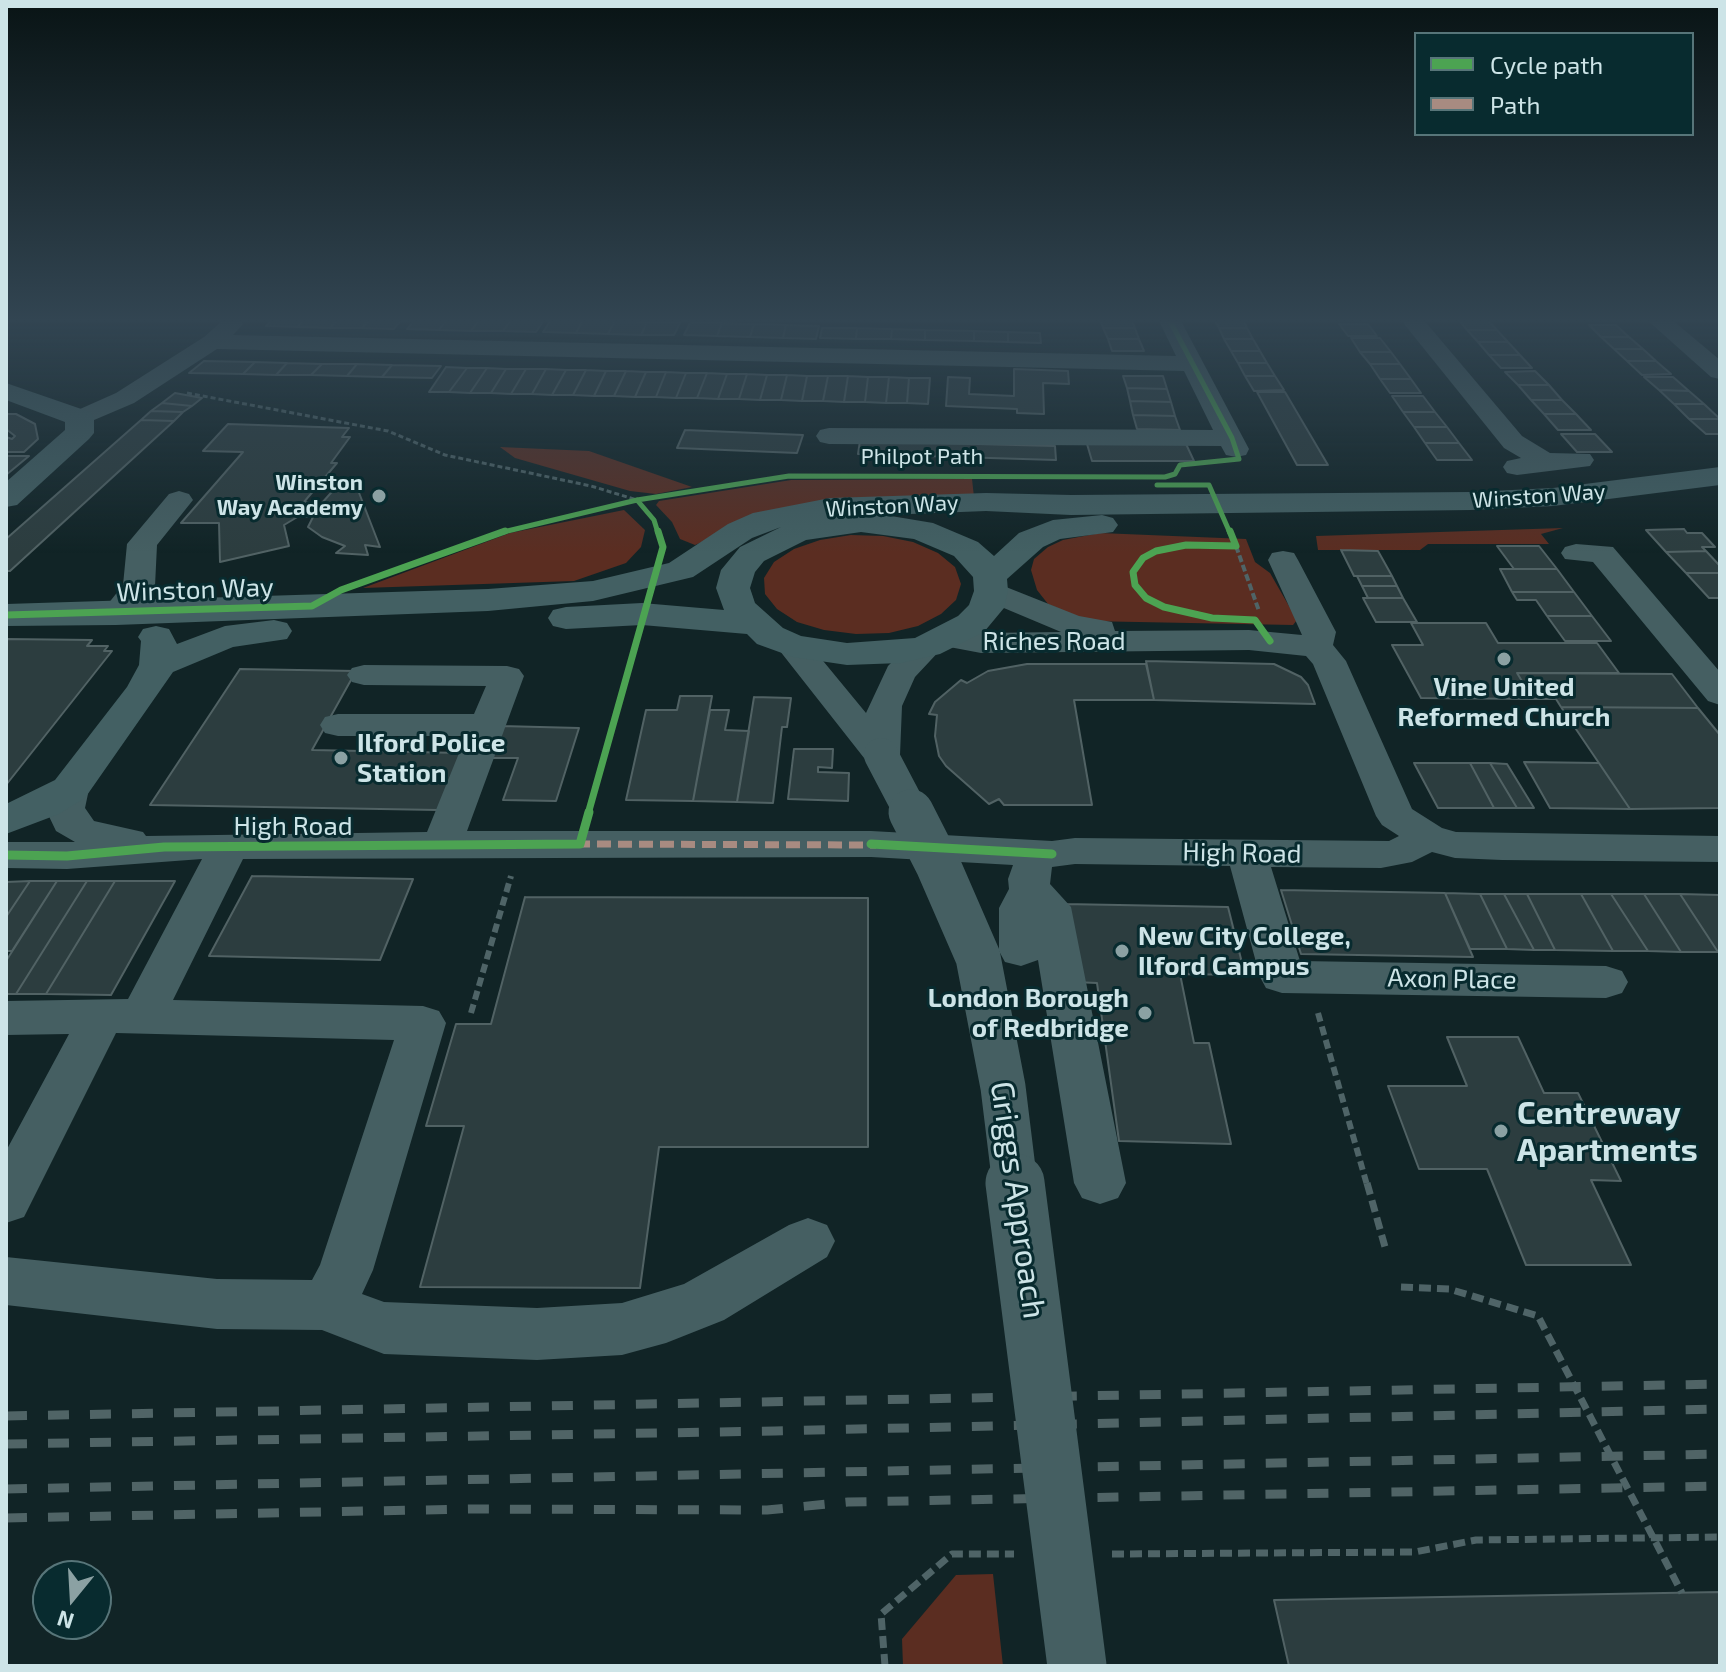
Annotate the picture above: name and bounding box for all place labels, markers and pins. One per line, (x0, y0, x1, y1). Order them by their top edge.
place label: Winston Way Academy (217, 470, 363, 522)
marker: Winston Way Academy (370, 487, 388, 505)
marker: Vine United Reformed Church (1495, 650, 1513, 668)
place label: Vine United Reformed Church (1398, 671, 1610, 732)
place label: Ilford Police Station (357, 727, 505, 788)
marker: Ilford Police Station (332, 749, 350, 767)
place label: New City College, Ilford Campus (1138, 920, 1351, 982)
marker: New City College, Ilford Campus (1113, 942, 1131, 960)
place label: London Borough of Redbridge (928, 982, 1129, 1044)
marker: London Borough of Redbridge (1136, 1004, 1154, 1022)
place label: Centreway Apartments (1517, 1094, 1698, 1169)
marker: Centreway Apartments (1492, 1122, 1510, 1140)

